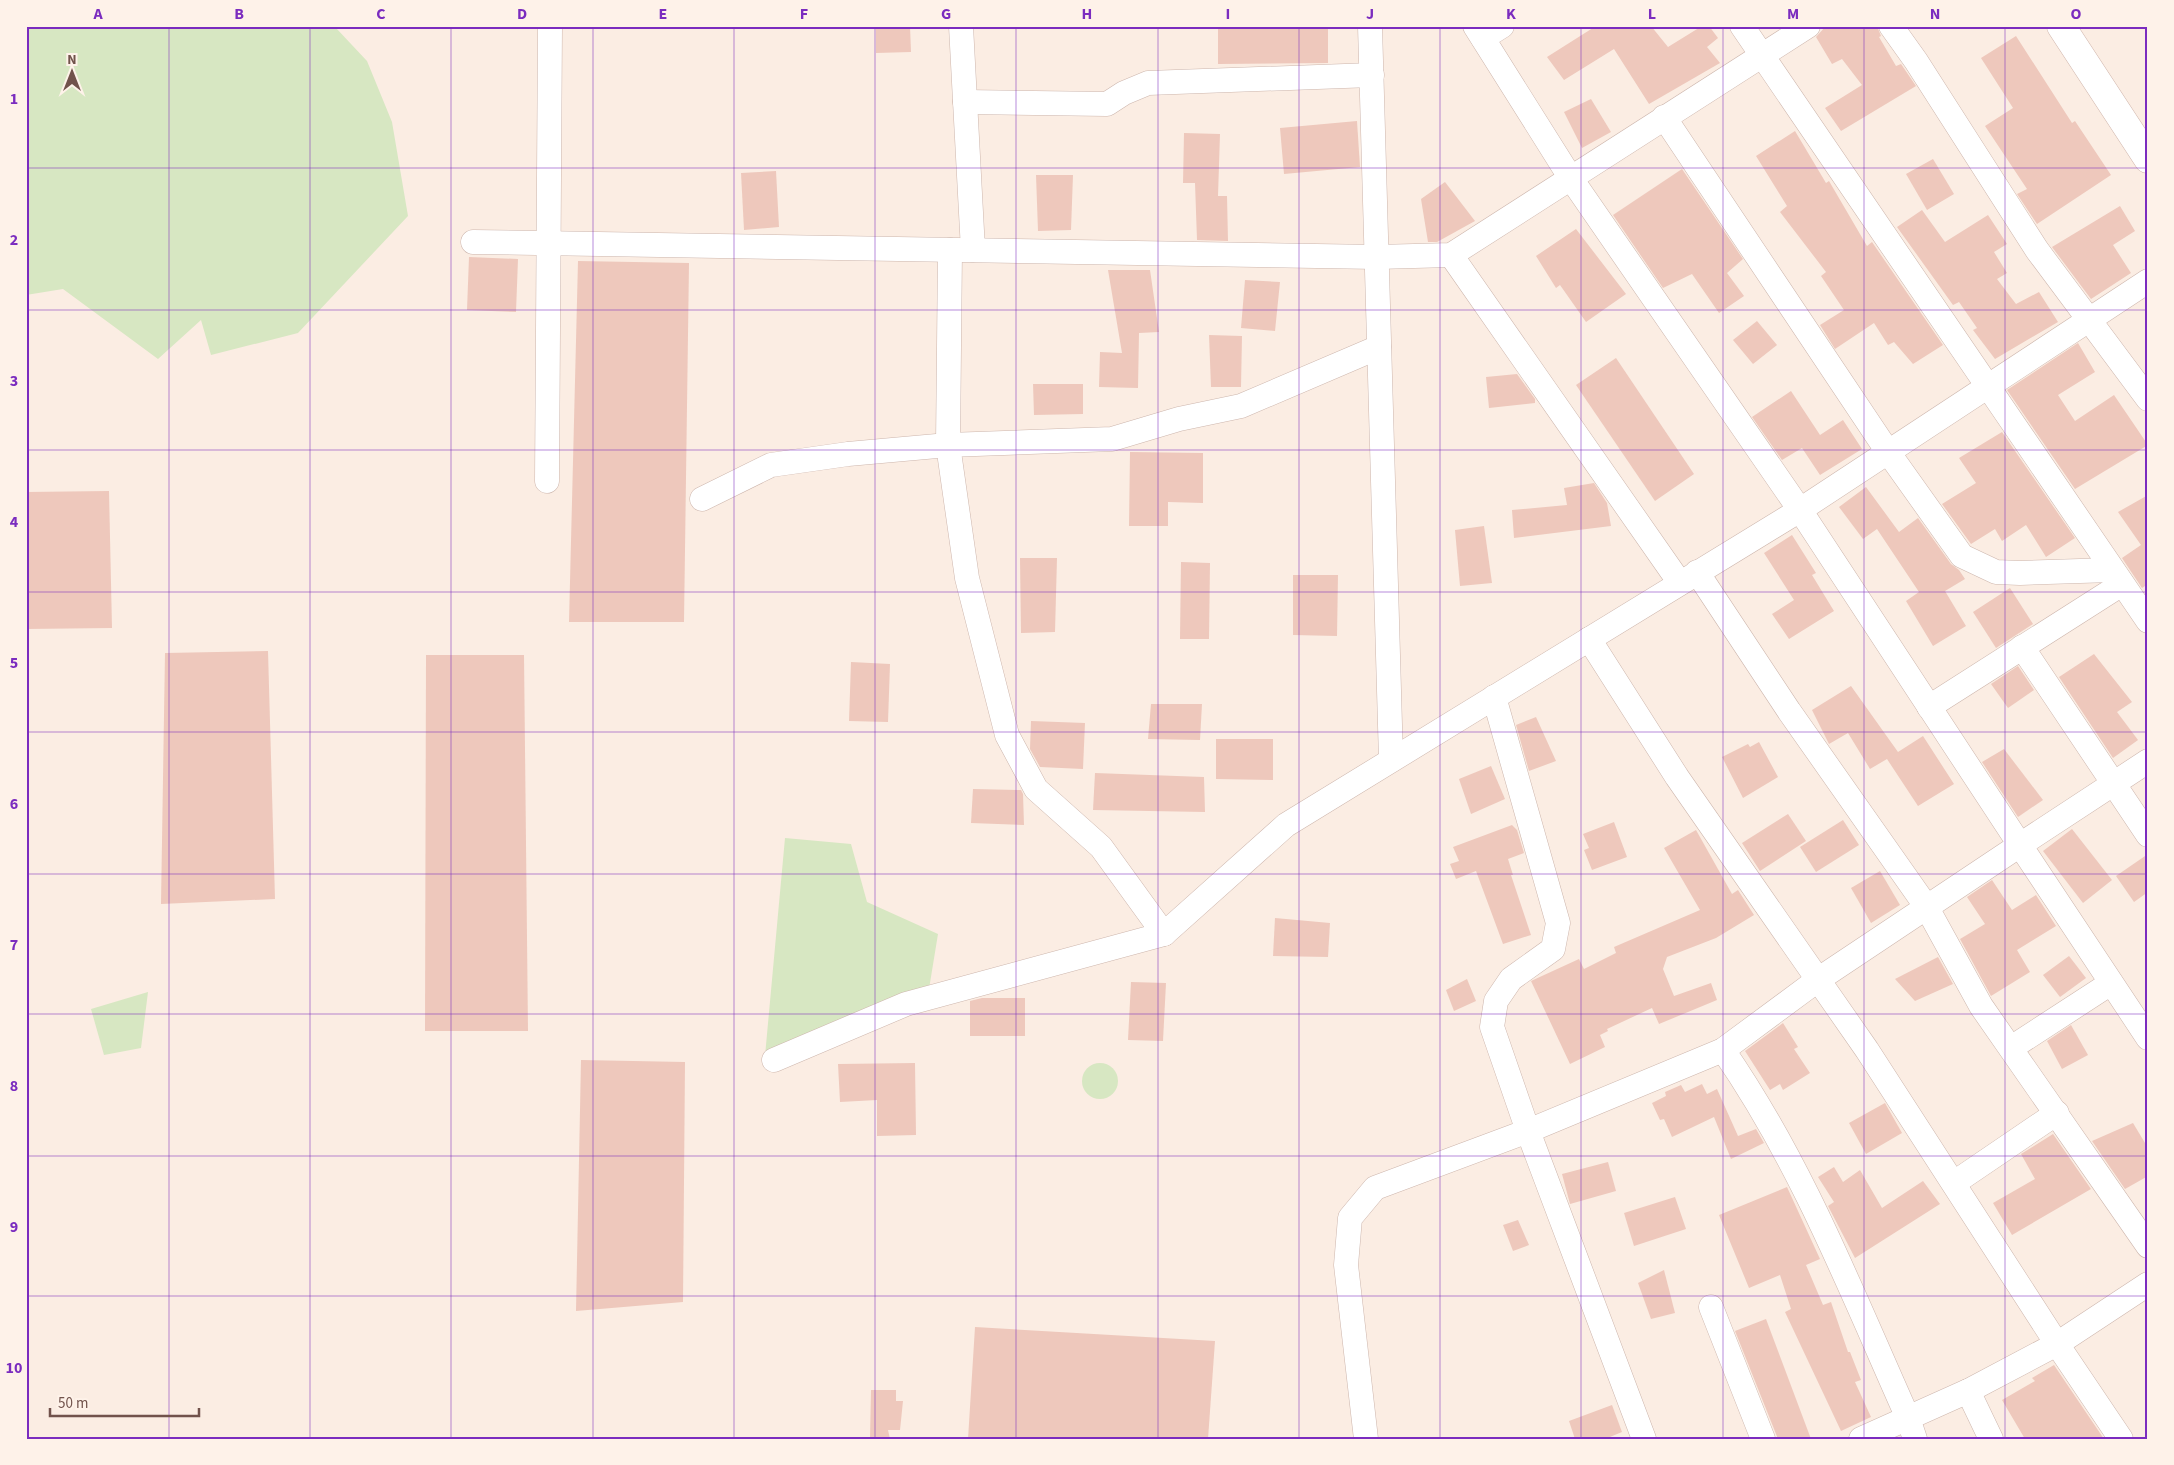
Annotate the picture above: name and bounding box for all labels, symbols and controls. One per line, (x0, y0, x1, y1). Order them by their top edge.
text: A (92, 3, 103, 25)
text: B (234, 3, 244, 25)
text: C (376, 3, 386, 25)
text: D (517, 3, 527, 25)
text: E (659, 3, 667, 25)
text: F (800, 3, 808, 25)
text: G (941, 3, 951, 25)
text: H (1082, 3, 1092, 25)
text: I (1226, 3, 1230, 25)
text: J (1366, 3, 1374, 25)
text: K (1506, 3, 1516, 25)
text: L (1648, 3, 1656, 25)
text: M (1787, 3, 1799, 25)
text: N (1930, 3, 1940, 25)
text: O (2071, 3, 2082, 25)
north arrow (48, 48, 98, 98)
text: N (67, 50, 77, 70)
text: 1 (10, 88, 18, 110)
text: 2 (10, 229, 18, 251)
text: 3 (10, 370, 18, 392)
text: 4 (10, 511, 19, 533)
text: 5 (10, 652, 18, 674)
text: 6 (10, 793, 18, 815)
text: 7 (10, 934, 18, 956)
text: 8 (10, 1075, 18, 1097)
text: 9 (10, 1216, 18, 1238)
text: 10 (6, 1357, 22, 1379)
scale bar (50, 1385, 199, 1417)
text: 50 m (58, 1393, 88, 1414)

